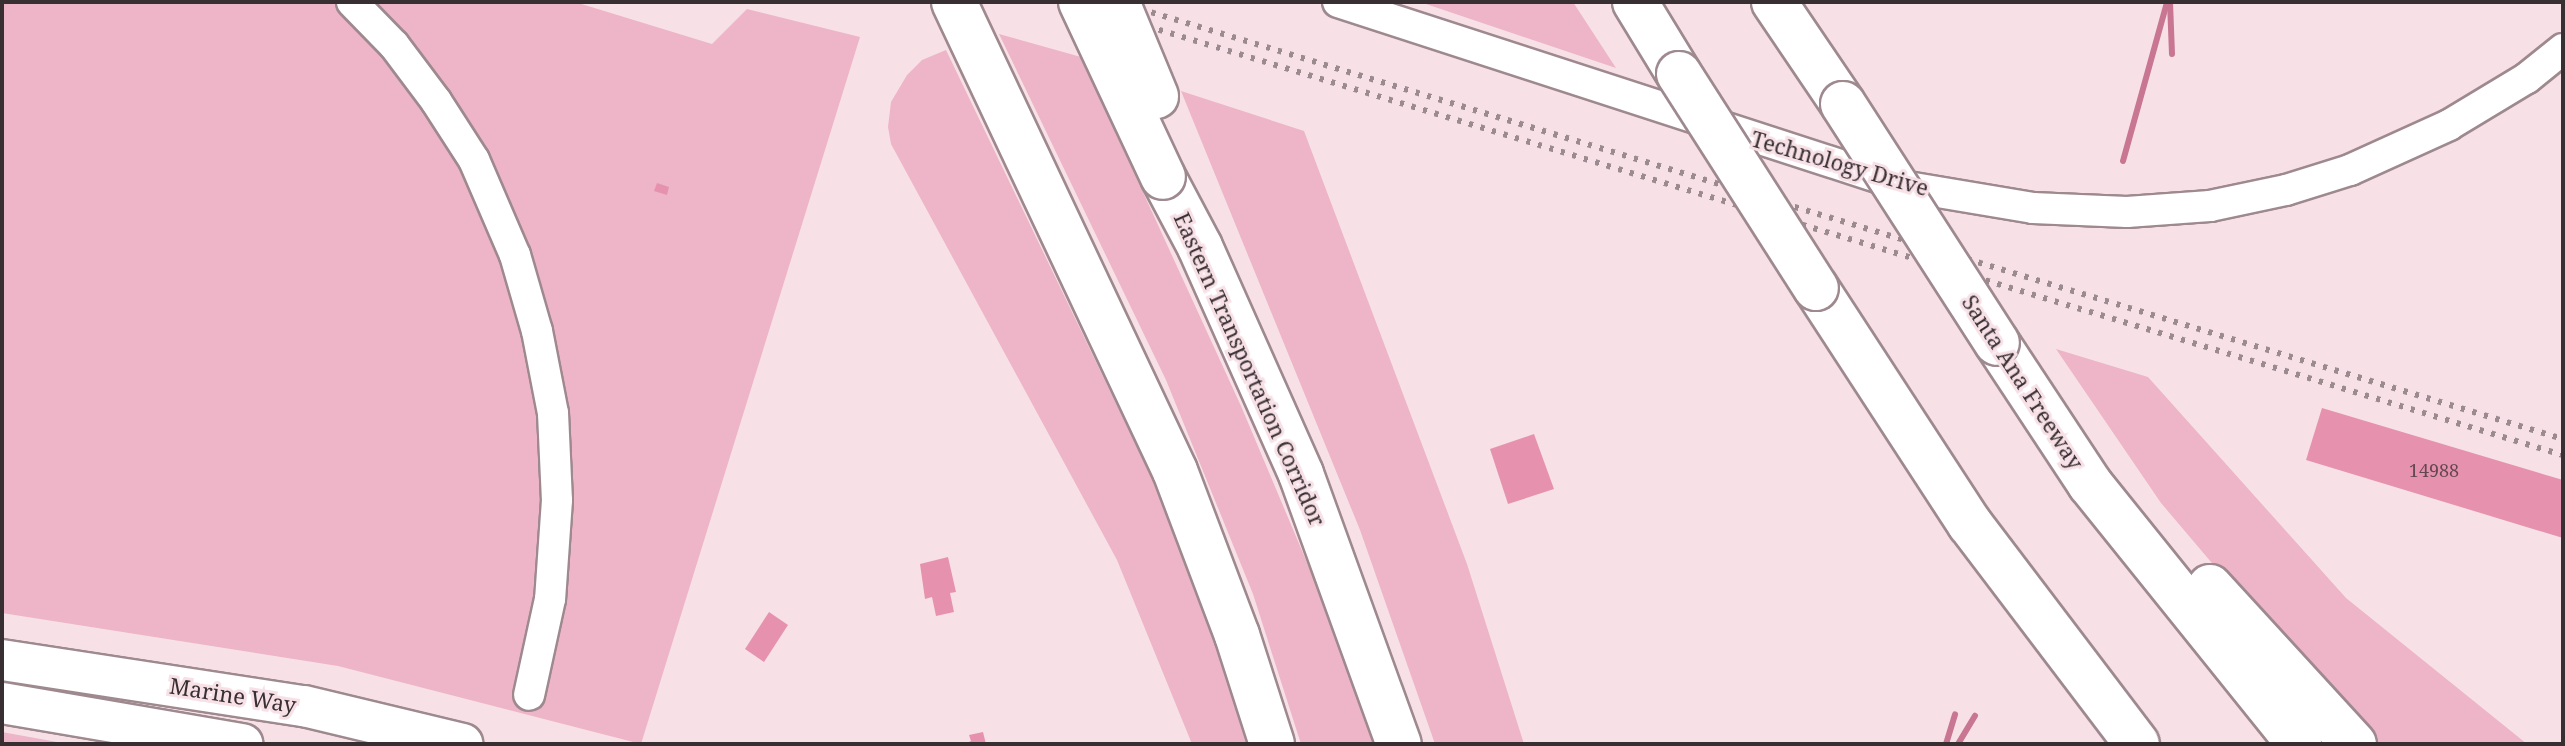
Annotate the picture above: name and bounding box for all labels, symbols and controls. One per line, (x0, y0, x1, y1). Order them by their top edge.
street label: Technology Drive (1748, 125, 1932, 201)
street label: Eastern Transportation Corridor (1169, 208, 1331, 530)
street label: Santa Ana Freeway (1957, 290, 2089, 474)
house number: 14988 (2409, 459, 2459, 481)
street label: Marine Way (168, 672, 298, 718)

